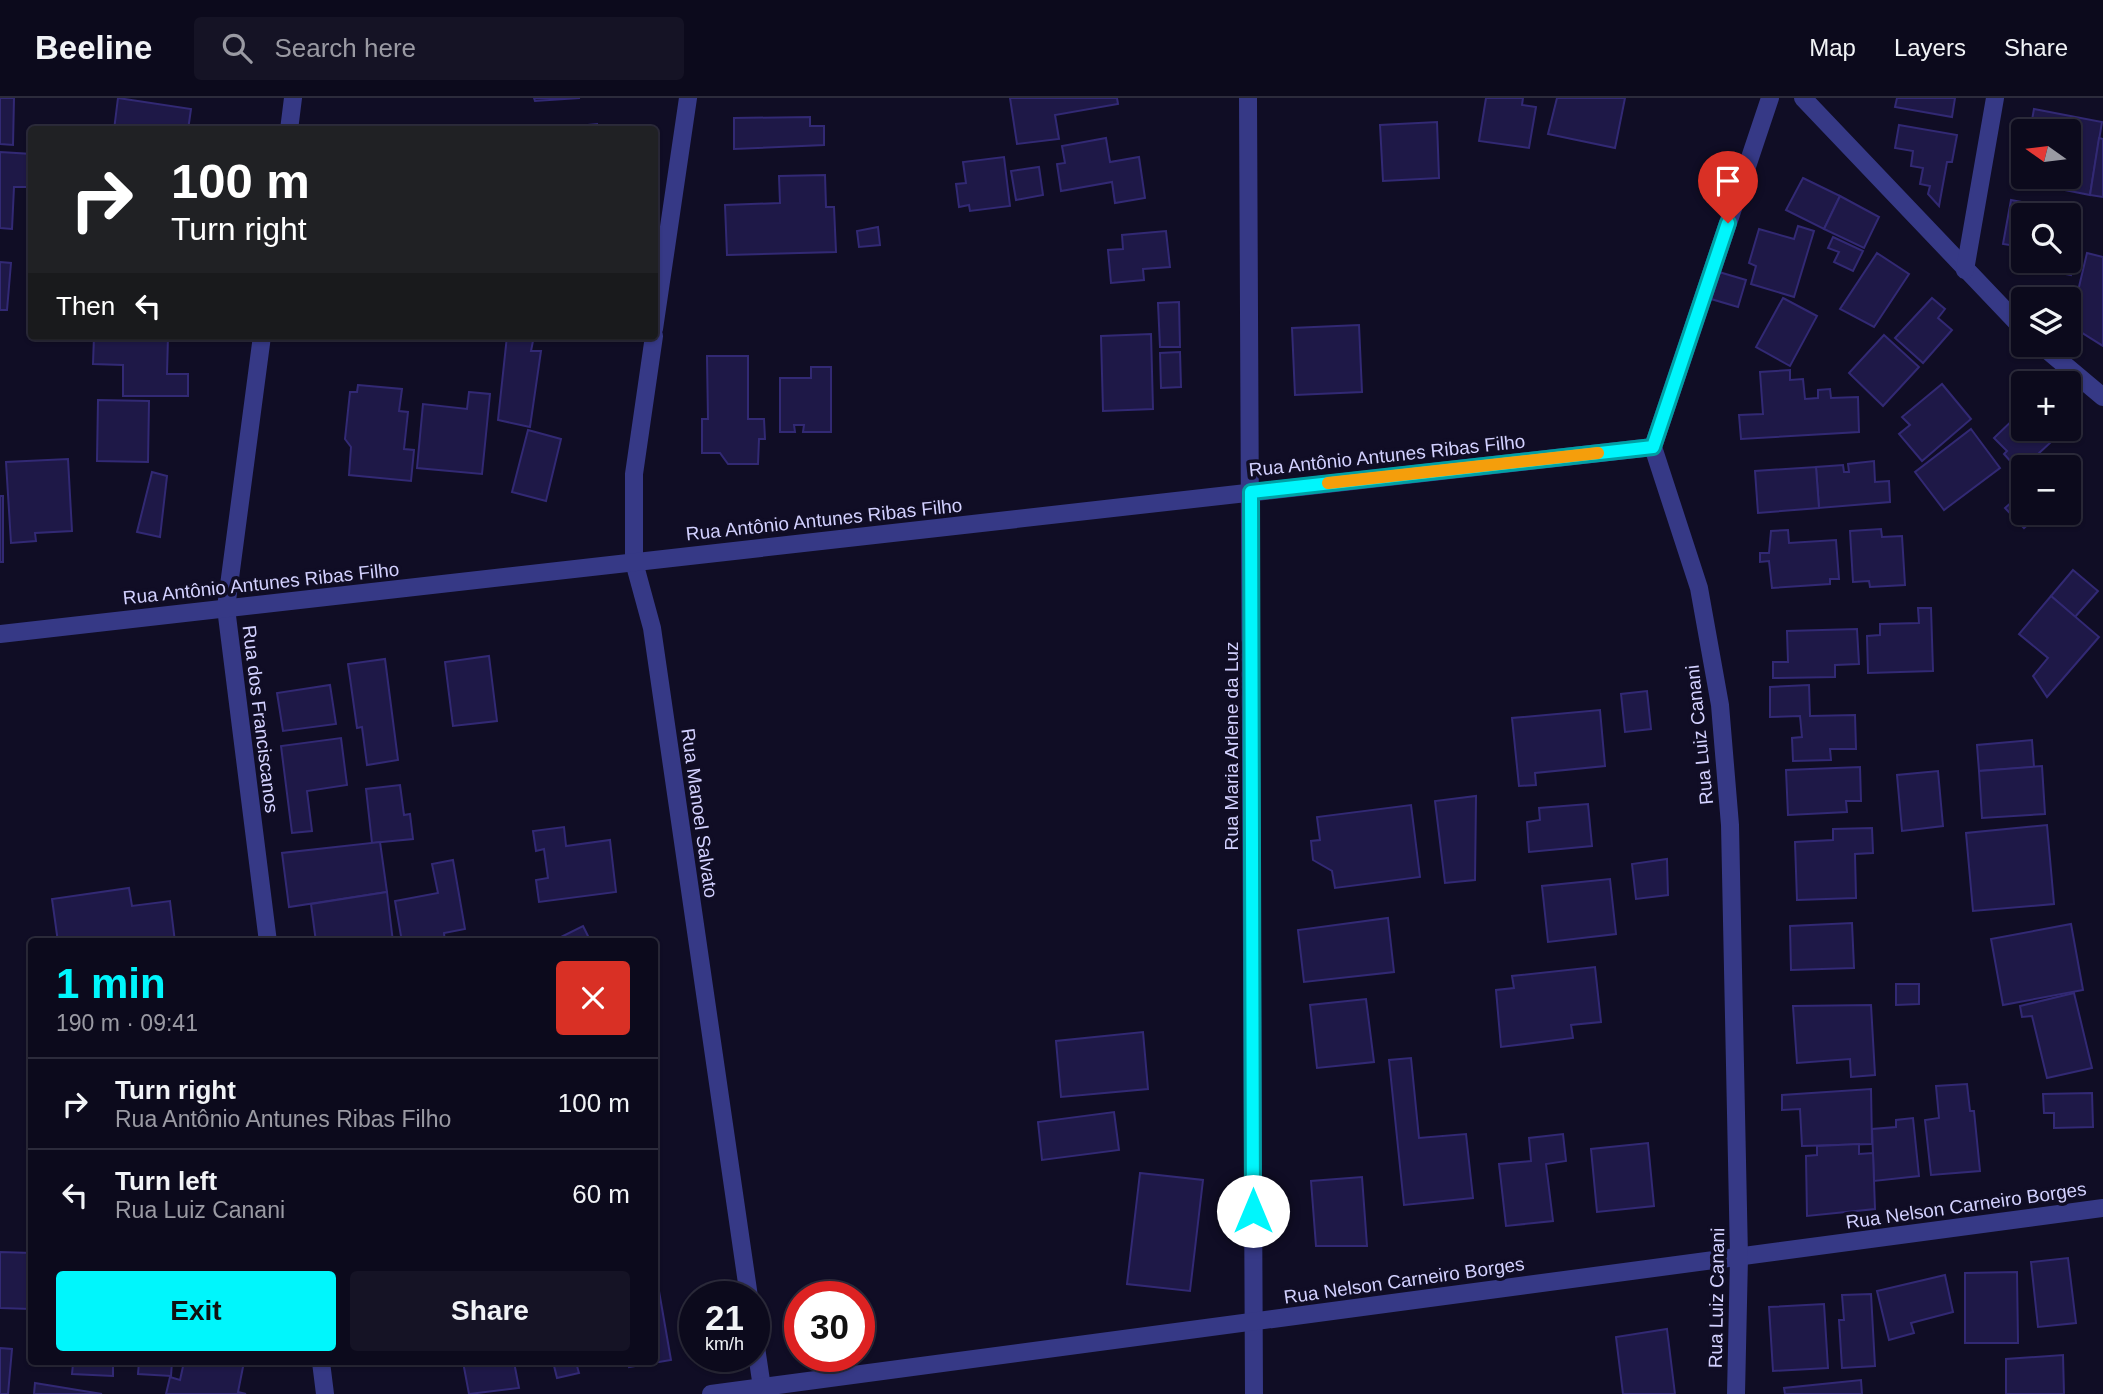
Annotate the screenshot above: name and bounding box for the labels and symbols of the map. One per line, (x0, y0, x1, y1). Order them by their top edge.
north arrow (2011, 119, 2081, 189)
pin (1698, 151, 1758, 223)
street label: Rua Antônio Antunes Ribas Filho (1248, 431, 1526, 480)
street label: Rua Antônio Antunes Ribas Filho (685, 495, 963, 544)
street label: Rua Antônio Antunes Ribas Filho (122, 559, 400, 608)
street label: Rua dos Franciscanos (239, 624, 282, 814)
street label: Rua Maria Arlene da Luz (1221, 641, 1242, 851)
street label: Rua Luiz Canani (1682, 664, 1717, 806)
street label: Rua Manoel Salvato (677, 727, 722, 899)
position arrow (1216, 1174, 1290, 1248)
street label: Rua Nelson Carneiro Borges (1844, 1178, 2088, 1233)
street label: Rua Luiz Canani (1705, 1228, 1728, 1368)
street label: Rua Nelson Carneiro Borges (1282, 1253, 1526, 1308)
speed limit sign: 30 (784, 1281, 875, 1372)

